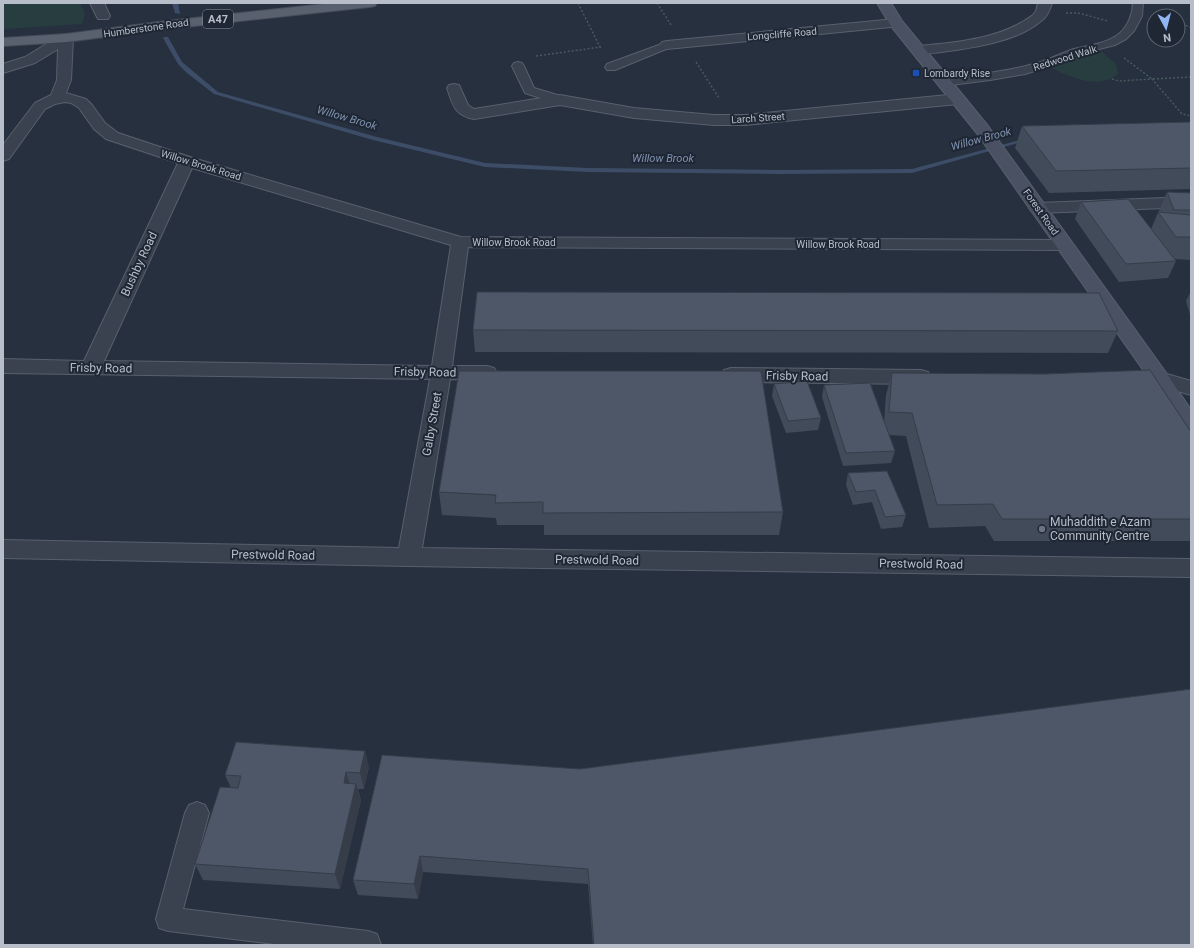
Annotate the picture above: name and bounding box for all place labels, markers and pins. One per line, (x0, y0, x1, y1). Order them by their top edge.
marker: Lombardy Rise (911, 68, 921, 78)
place label: Lombardy Rise (924, 68, 990, 79)
place label: Muhaddith e Azam Community Centre (1050, 515, 1150, 543)
marker: Muhaddith e Azam Community Centre (1037, 524, 1047, 534)

